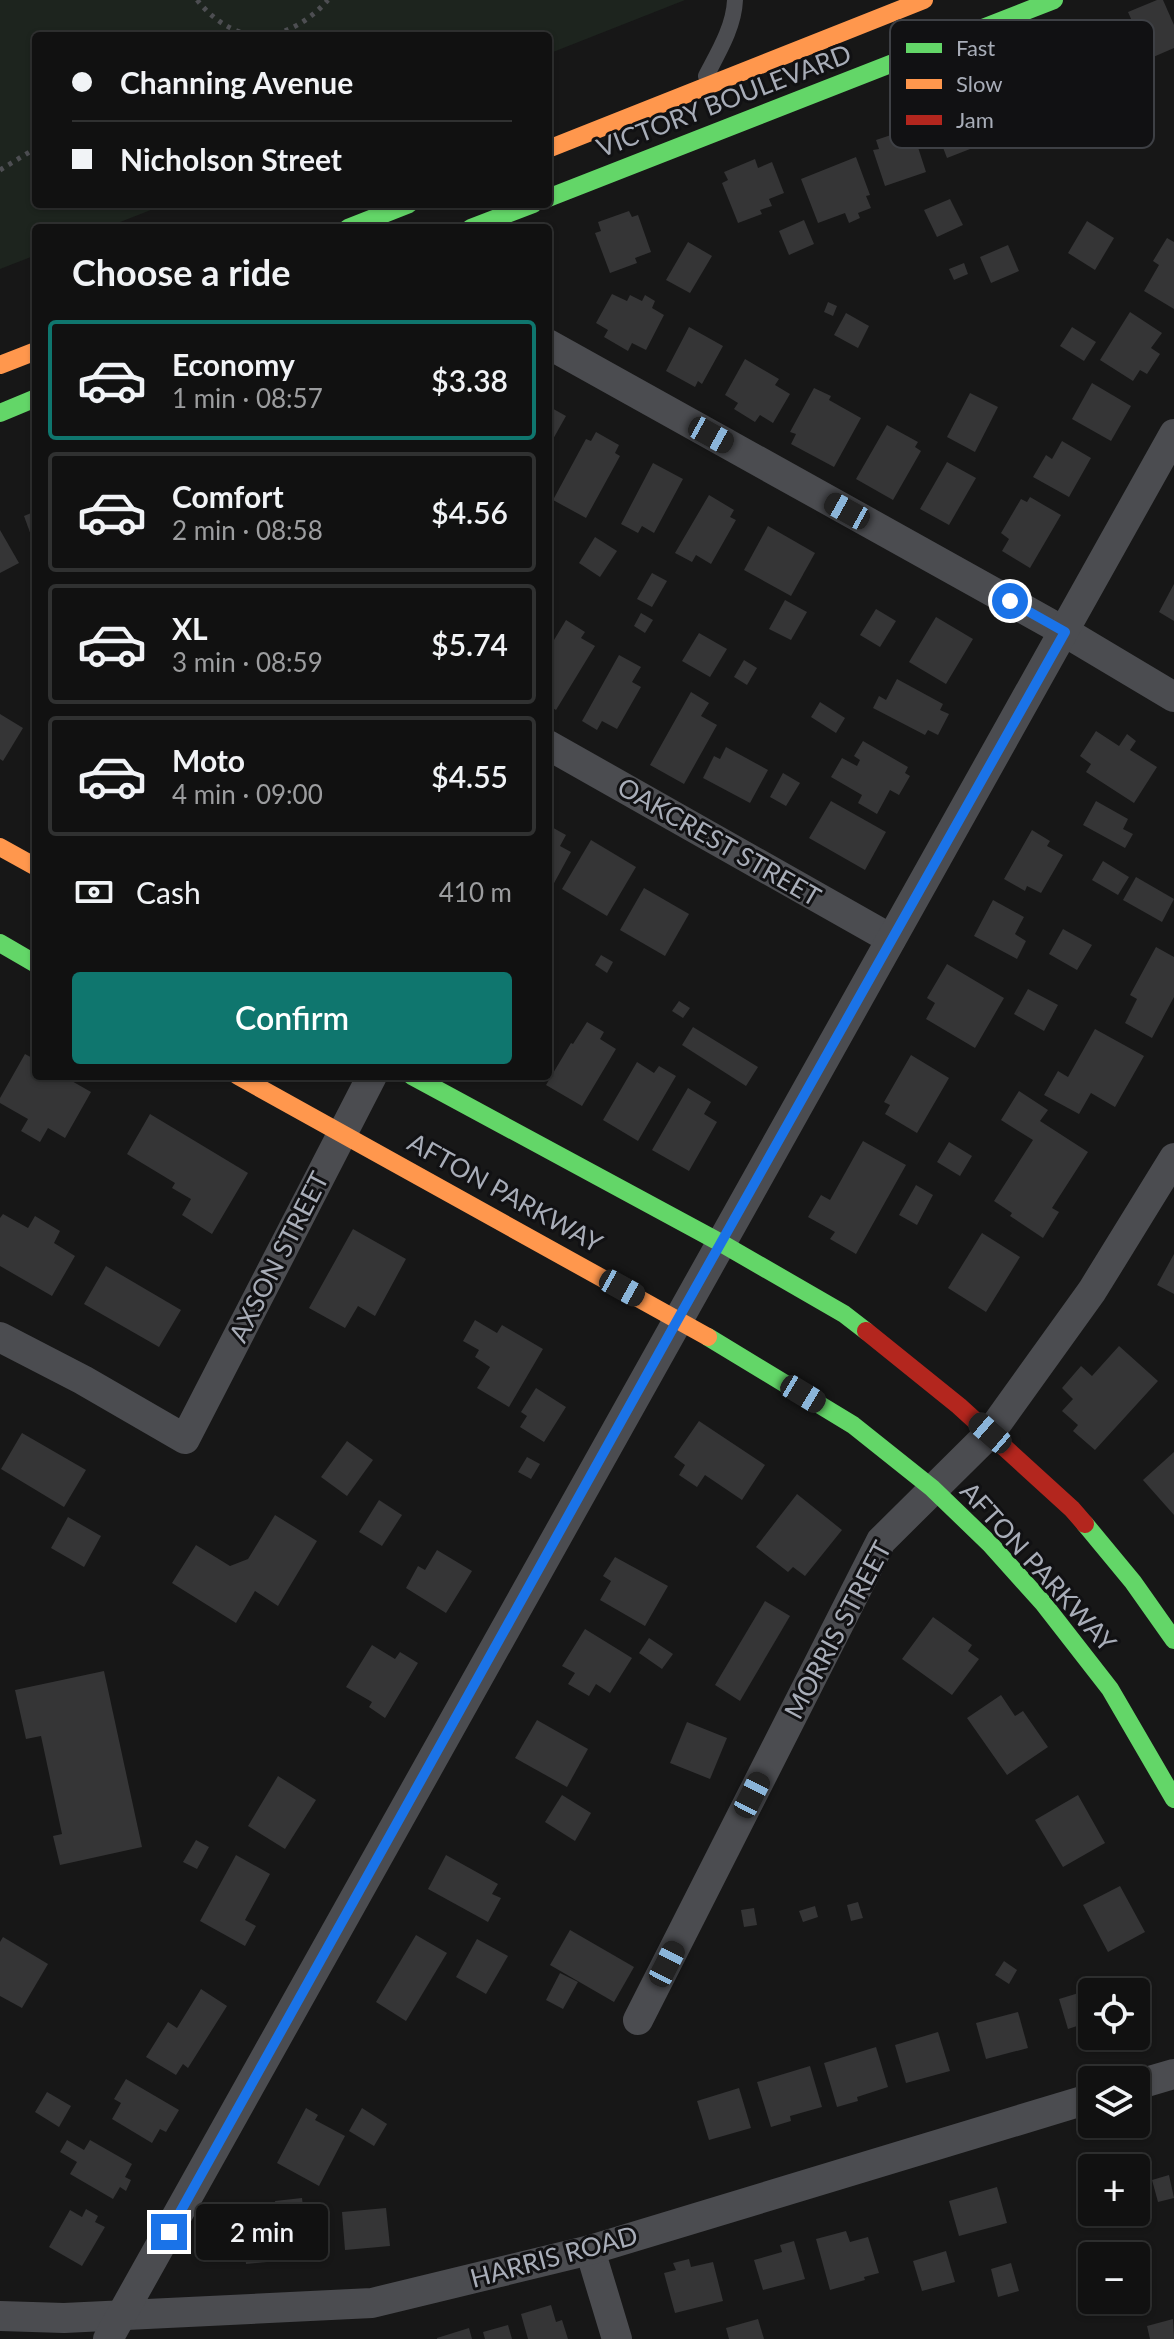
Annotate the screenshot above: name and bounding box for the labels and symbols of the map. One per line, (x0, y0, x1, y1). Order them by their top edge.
legend (890, 20, 1154, 148)
text: Fast (956, 34, 995, 61)
street label: VICTORY BOULEVARD (592, 37, 855, 163)
text: Slow (956, 70, 1003, 97)
text: Jam (956, 106, 994, 133)
car (684, 413, 738, 457)
car (820, 489, 874, 533)
route start (992, 583, 1028, 619)
street label: OAKCREST STREET (612, 770, 827, 912)
street label: AFTON PARKWAY (403, 1125, 609, 1259)
street label: AXSON STREET (221, 1166, 335, 1347)
car (595, 1266, 649, 1310)
car (776, 1371, 830, 1417)
car (964, 1408, 1016, 1458)
street label: AFTON PARKWAY (954, 1475, 1124, 1658)
street label: MORRIS STREET (777, 1535, 897, 1724)
car (730, 1768, 774, 1822)
car (645, 1937, 689, 1991)
callout: 2 min (197, 2204, 329, 2260)
route end (151, 2214, 187, 2250)
street label: HARRIS ROAD (467, 2218, 641, 2294)

